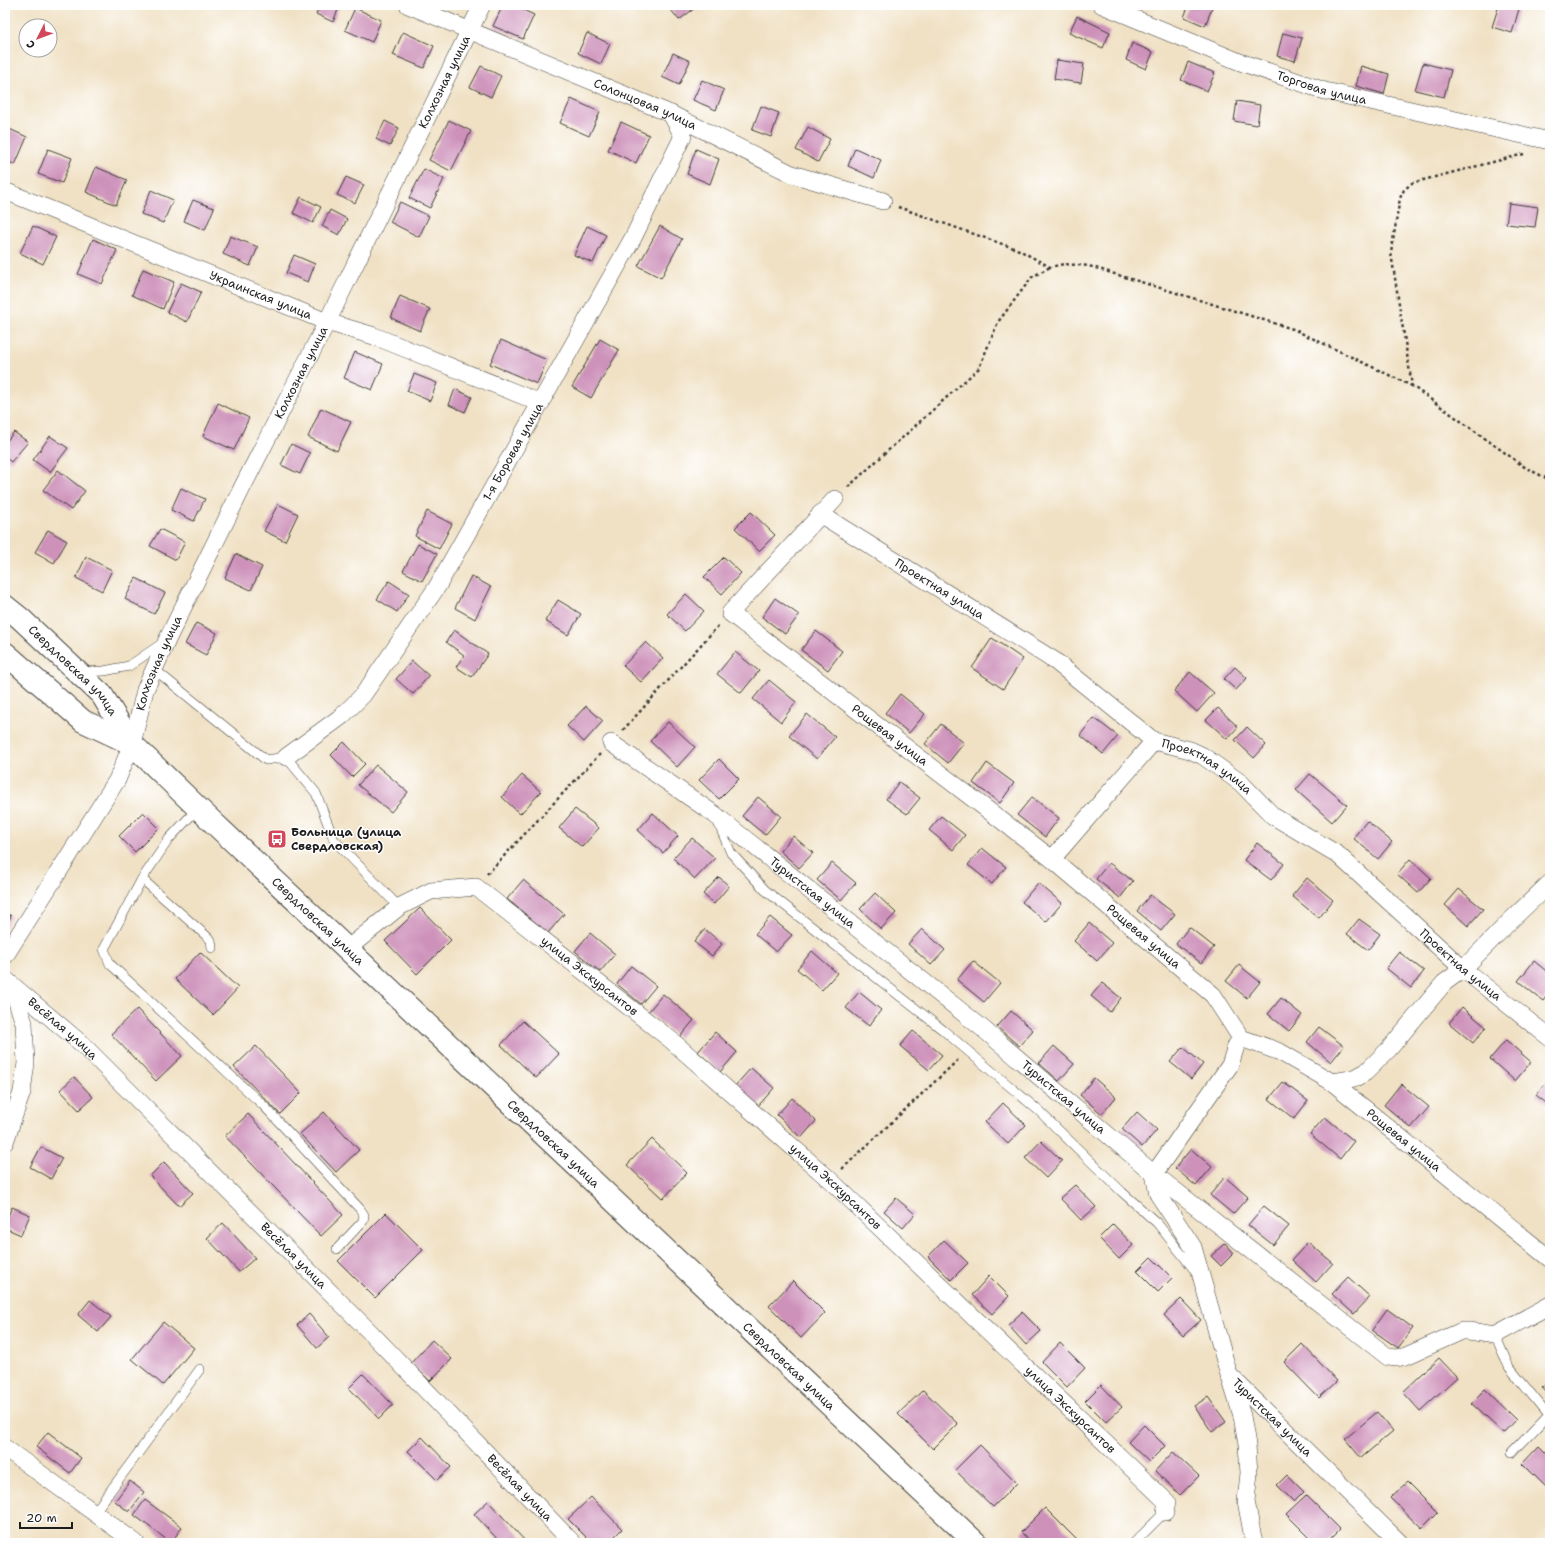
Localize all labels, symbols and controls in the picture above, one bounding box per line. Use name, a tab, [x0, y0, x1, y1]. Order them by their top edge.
north arrow	[18, 18, 58, 58]
street label: Колхозная улица	[415, 32, 474, 131]
text: С	[23, 37, 39, 52]
street label: Торговая улица	[1275, 67, 1369, 108]
street label: Солонцовая улица	[591, 75, 700, 134]
street label: Украинская улица	[207, 267, 315, 323]
street label: Колхозная улица	[271, 323, 332, 421]
street label: 1-я Боровая улица	[479, 399, 547, 504]
street label: Проектная улица	[892, 555, 988, 623]
street label: Колхозная улица	[132, 613, 186, 712]
street label: Свердловская улица	[25, 622, 121, 719]
street label: Рощевая улица	[848, 701, 932, 770]
street label: Проектная улица	[1160, 735, 1256, 798]
place label: Больница (улица Свердловская)	[291, 824, 402, 854]
bus stop icon: Больница (улица Свердловская)	[266, 828, 288, 850]
street label: Туристская улица	[766, 853, 859, 932]
street label: Свердловская улица	[268, 874, 368, 969]
street label: Рощевая улица	[1103, 900, 1184, 972]
street label: Проектная улица	[1416, 925, 1505, 1005]
street label: улица Экскурсантов	[537, 933, 641, 1019]
street label: Весёлая улица	[25, 994, 101, 1063]
street label: Туристская улица	[1018, 1057, 1109, 1138]
street label: Свердловская улица	[504, 1096, 603, 1192]
street label: Рощевая улица	[1363, 1105, 1445, 1176]
street label: улица Экскурсантов	[786, 1140, 885, 1233]
street label: Весёлая улица	[257, 1219, 330, 1292]
street label: Свердловская улица	[739, 1319, 839, 1414]
street label: улица Экскурсантов	[1022, 1363, 1119, 1457]
street label: Туристская улица	[1229, 1375, 1316, 1460]
street label: Весёлая улица	[484, 1451, 556, 1525]
scale bar	[20, 1504, 72, 1530]
text: 20 m	[26, 1510, 57, 1526]

